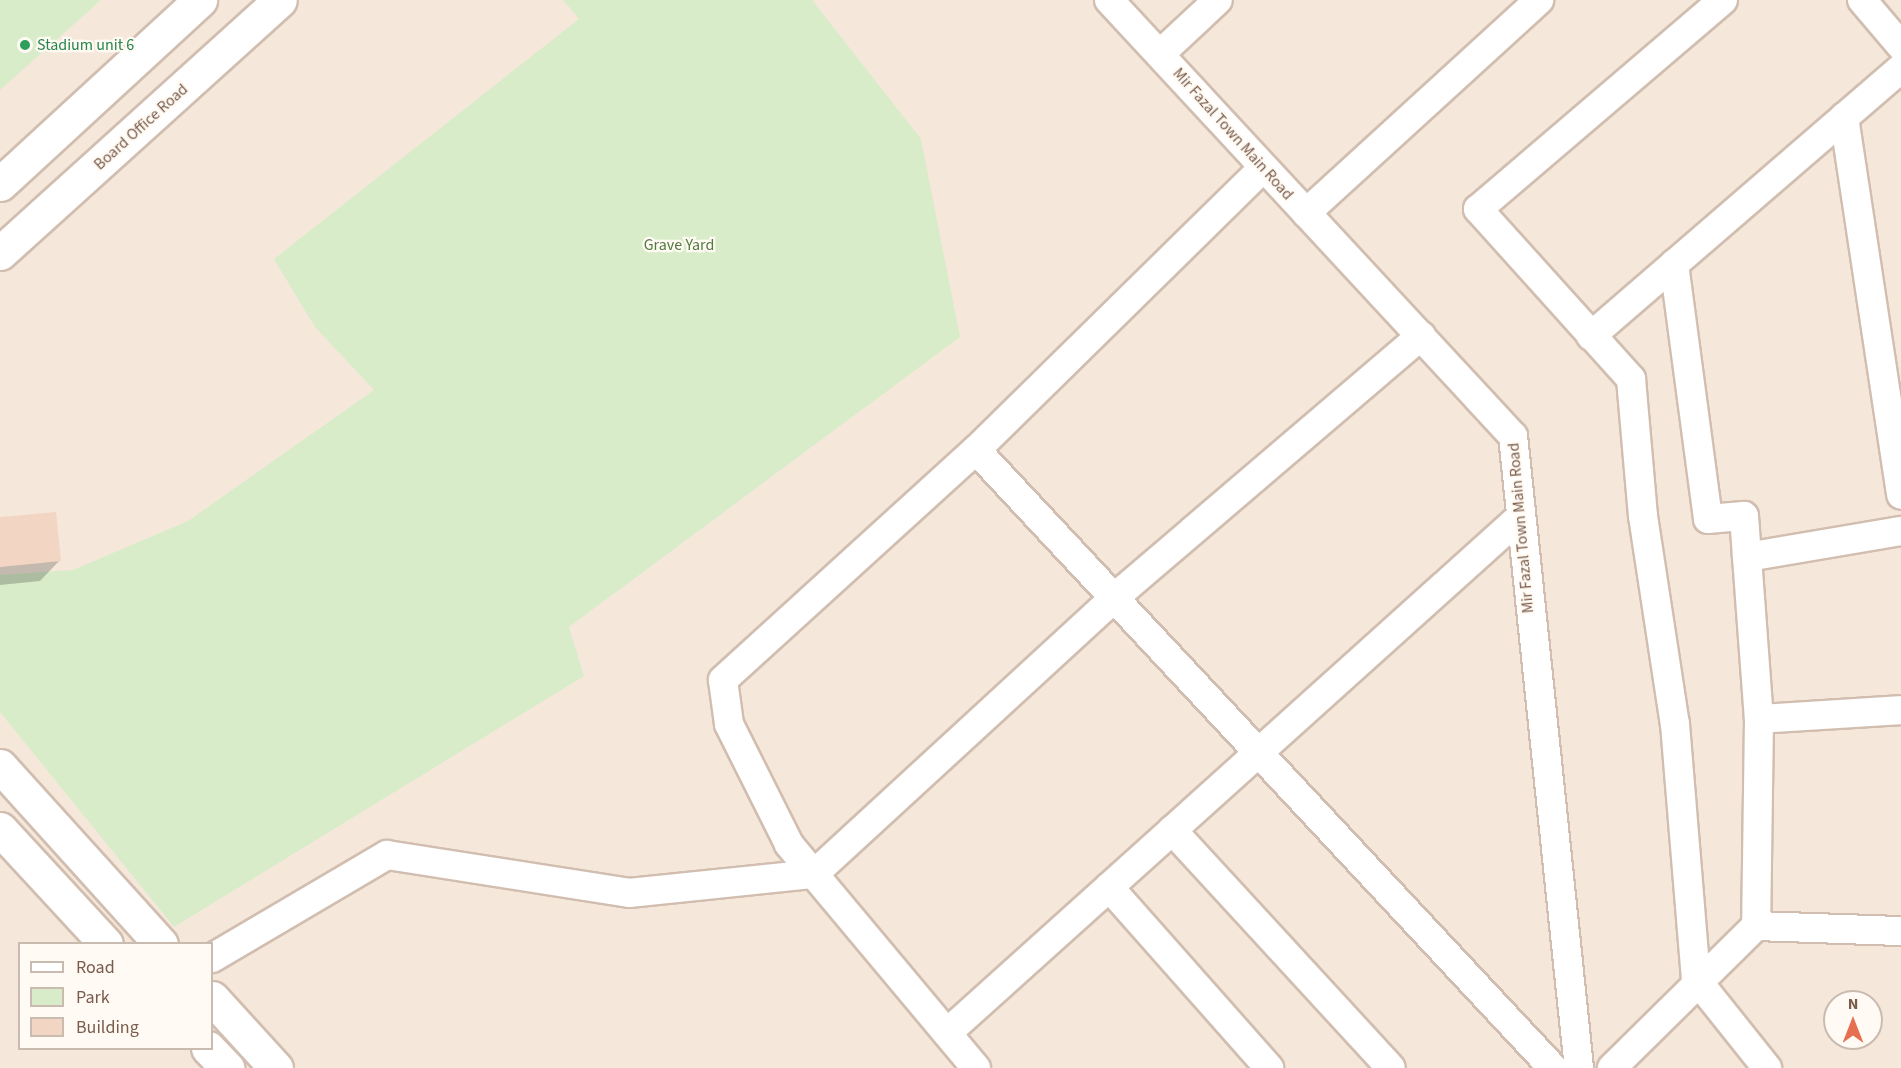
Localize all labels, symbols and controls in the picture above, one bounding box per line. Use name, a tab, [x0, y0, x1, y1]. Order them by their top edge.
place label: Stadium unit 6	[37, 35, 134, 55]
marker: Stadium unit 6	[18, 38, 32, 52]
street label: Mir Fazal Town Main Road	[1169, 64, 1297, 204]
street label: Board Office Road	[90, 80, 192, 174]
park label: Grave Yard	[644, 235, 714, 255]
street label: Mir Fazal Town Main Road	[1504, 442, 1538, 614]
legend	[18, 942, 213, 1050]
text: Road	[76, 955, 115, 980]
text: Park	[76, 985, 110, 1010]
north arrow	[1823, 990, 1883, 1050]
text: N	[1848, 993, 1858, 1015]
text: Building	[76, 1015, 139, 1040]

